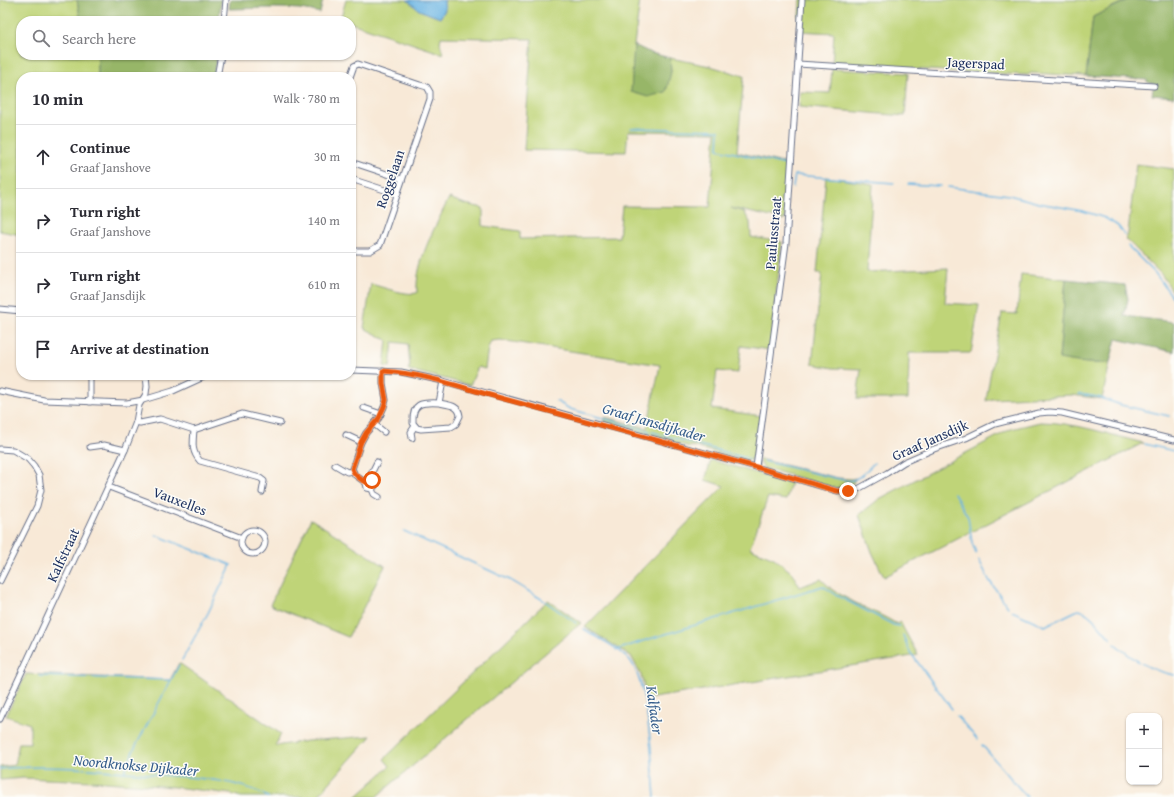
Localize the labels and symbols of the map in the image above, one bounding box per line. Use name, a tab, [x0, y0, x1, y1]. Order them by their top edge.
street label: Jagerspad	[945, 51, 1006, 75]
street label: Roggelaan	[371, 147, 409, 211]
street label: Paulusstraat	[760, 196, 786, 270]
water label: Graaf Jansdijkader	[600, 397, 708, 447]
street label: Graaf Jansdijk	[889, 414, 972, 466]
route start	[363, 471, 381, 489]
street label: Vauxelles	[150, 482, 210, 520]
route end	[839, 482, 857, 500]
street label: Kalfstraat	[42, 525, 84, 585]
water label: Kalfader	[641, 683, 669, 736]
water label: Noordknokse Dijkader	[73, 749, 200, 781]

